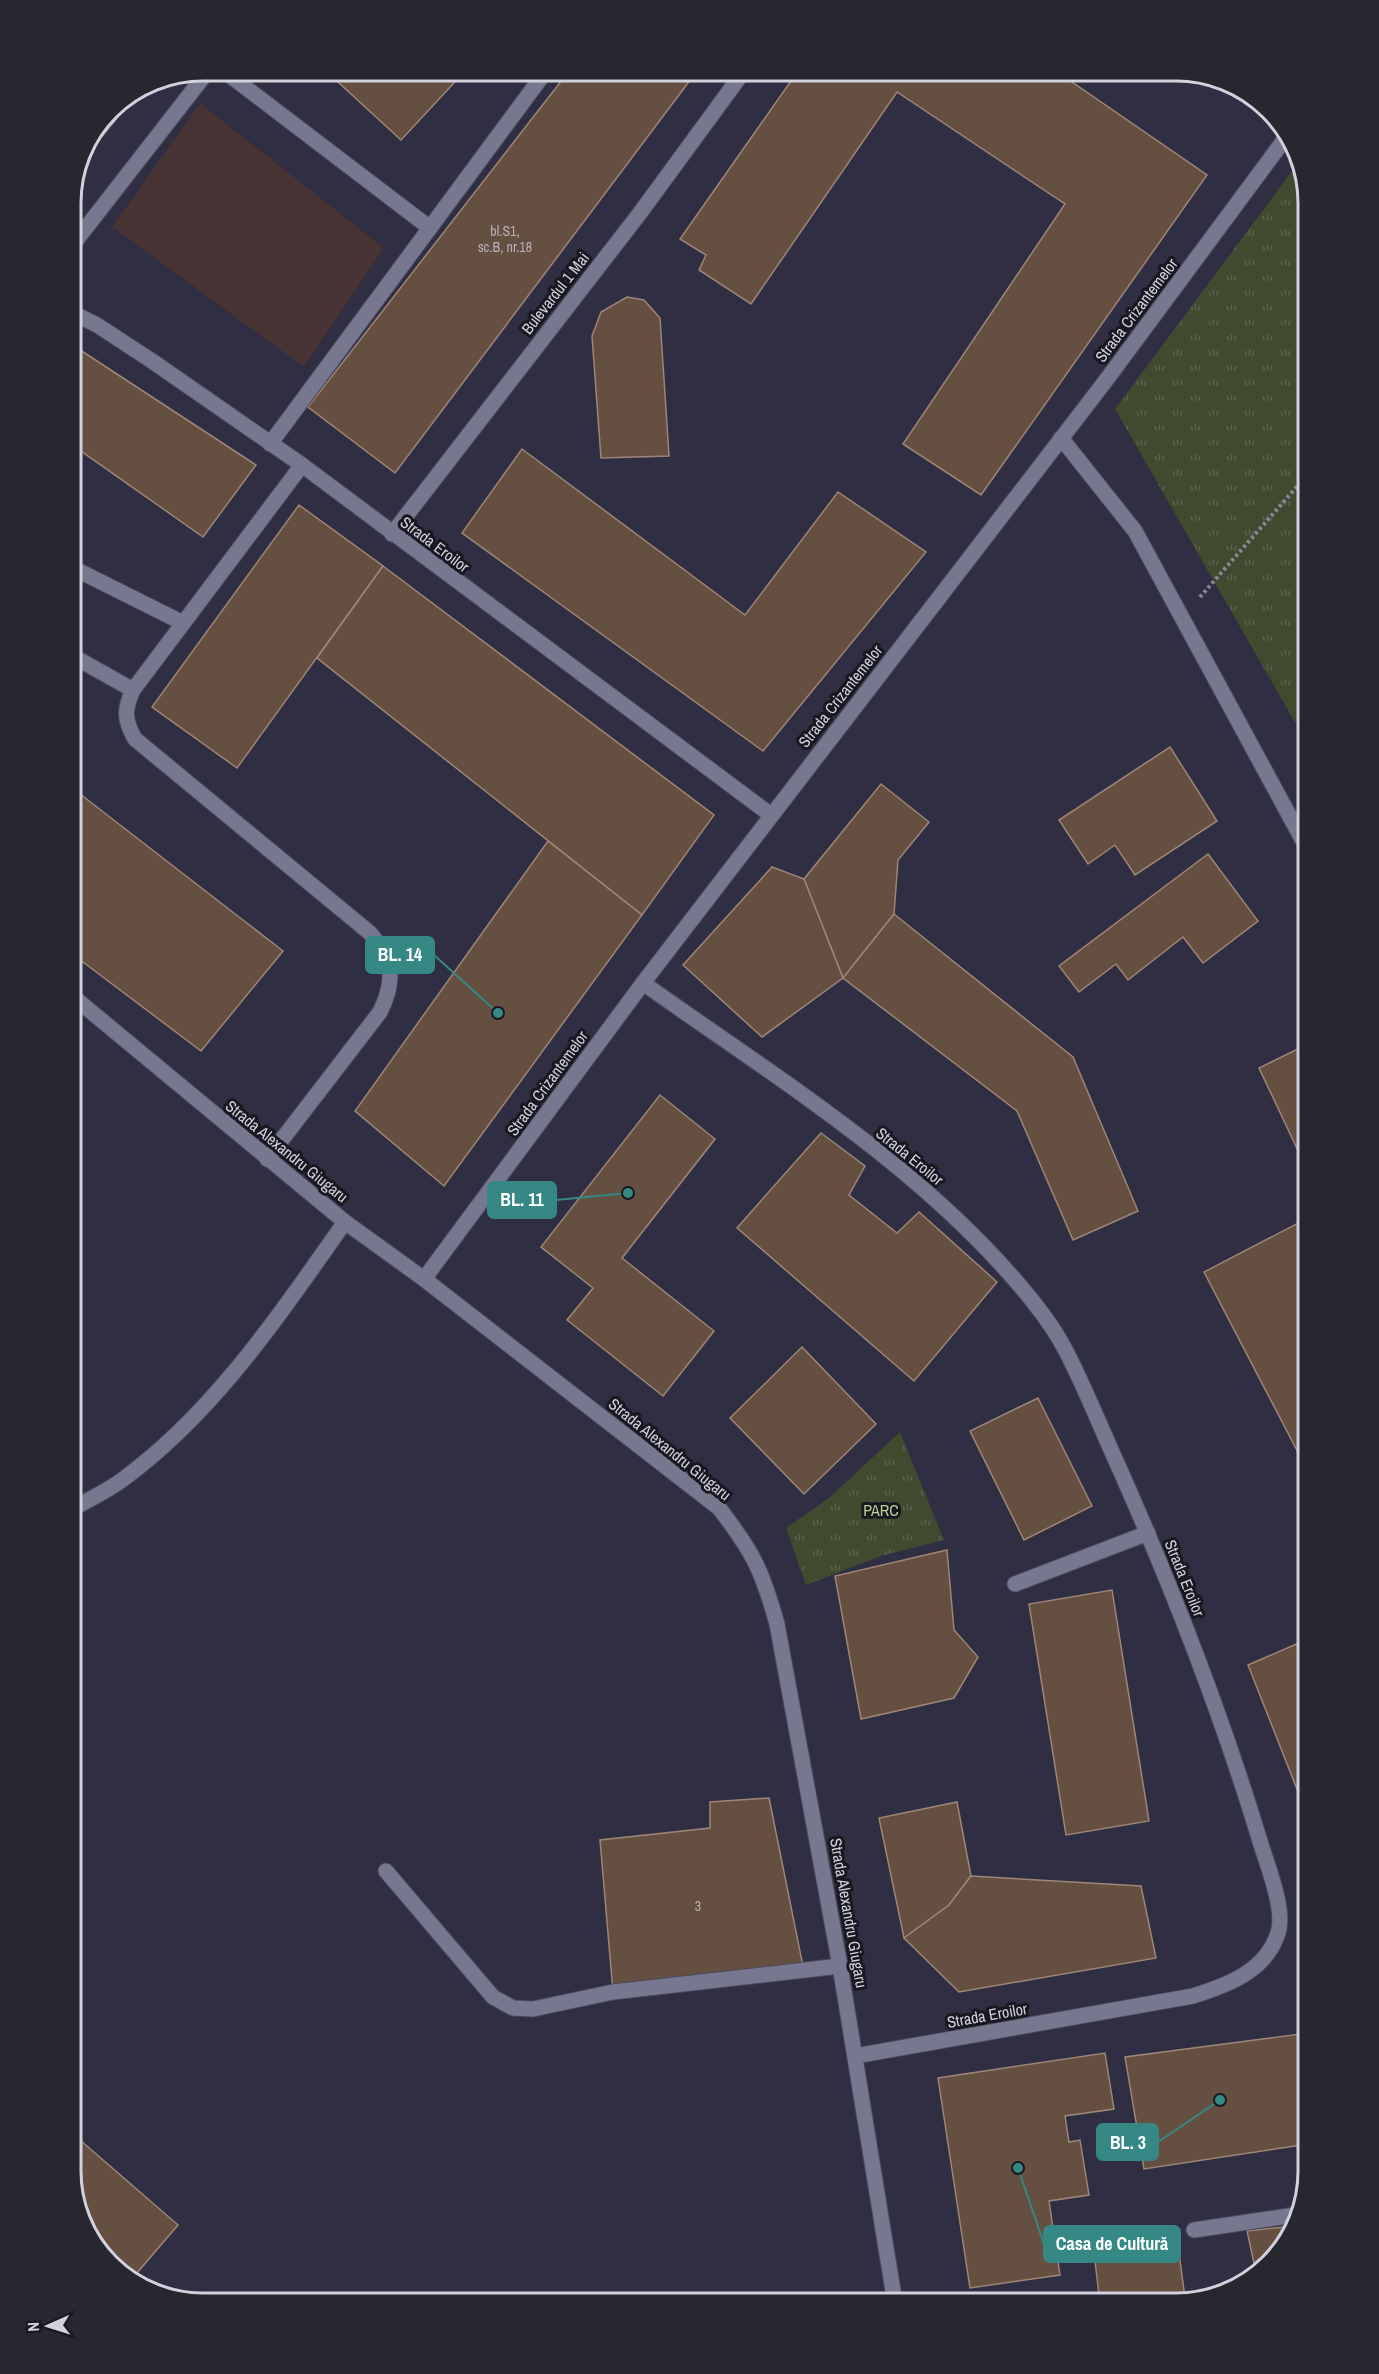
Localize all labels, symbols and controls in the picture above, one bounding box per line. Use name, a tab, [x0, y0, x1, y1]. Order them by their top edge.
house number: bl.S1, sc.B, nr.18	[478, 222, 532, 256]
street label: Bulevardul 1 Mai	[516, 247, 594, 339]
street label: Strada Crizantemelor	[1090, 253, 1183, 366]
street label: Strada Eroilor	[396, 511, 474, 578]
street label: Strada Crizantemelor	[793, 640, 887, 752]
callout: BL. 14	[366, 937, 434, 973]
text: BL. 14	[378, 942, 423, 967]
street label: Strada Crizantemelor	[501, 1026, 593, 1140]
street label: Strada Alexandru Giugaru	[221, 1095, 353, 1207]
street label: Strada Eroilor	[872, 1122, 949, 1190]
callout: BL. 11	[488, 1182, 556, 1218]
text: BL. 11	[500, 1187, 545, 1212]
street label: Strada Alexandru Giugaru	[604, 1393, 736, 1505]
park label: PARC	[863, 1499, 899, 1521]
street label: Strada Eroilor	[1160, 1536, 1211, 1620]
street label: Strada Alexandru Giugaru	[825, 1836, 873, 1990]
house number: 3	[695, 1897, 701, 1915]
street label: Strada Eroilor	[945, 1997, 1029, 2033]
callout: BL. 3	[1097, 2124, 1158, 2160]
text: BL. 3	[1110, 2130, 1146, 2155]
callout: Casa de Cultură	[1044, 2226, 1180, 2262]
text: Casa de Cultură	[1056, 2231, 1169, 2256]
north arrow	[18, 2296, 78, 2356]
text: N	[22, 2321, 44, 2332]

